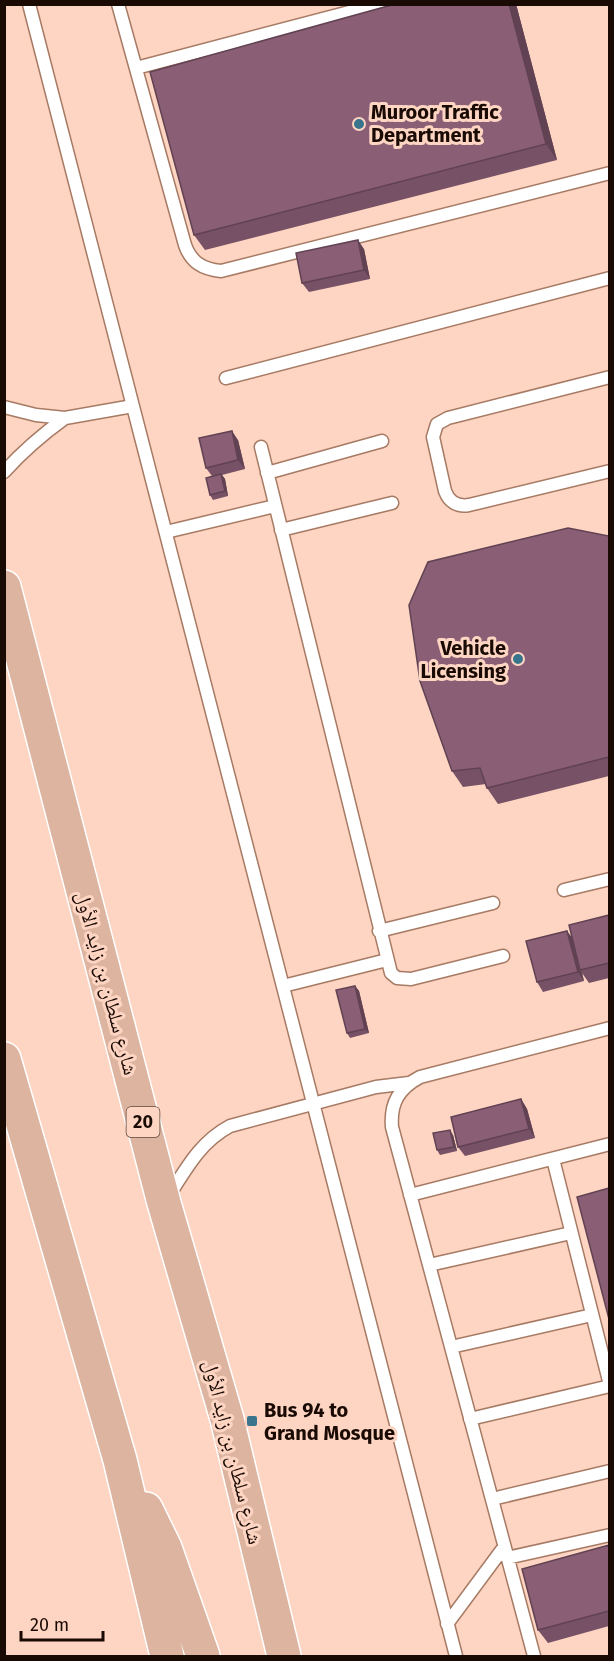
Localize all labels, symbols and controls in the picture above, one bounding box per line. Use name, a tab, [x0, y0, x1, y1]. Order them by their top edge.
place label: Muroor Traffic Department	[371, 100, 499, 147]
marker: Muroor Traffic Department	[352, 117, 366, 131]
place label: Vehicle Licensing	[420, 636, 507, 683]
marker: Vehicle Licensing	[511, 652, 525, 666]
street label: شارع سلطان بن زايد الأول	[70, 889, 143, 1078]
road number: 20	[126, 1107, 160, 1137]
street label: شارع سلطان بن زايد الأول	[198, 1357, 268, 1547]
place label: Bus 94 to Grand Mosque	[264, 1398, 395, 1445]
marker: Bus 94 to Grand Mosque	[245, 1414, 259, 1428]
scale bar	[21, 1604, 104, 1642]
text: 20 m	[30, 1614, 69, 1636]

